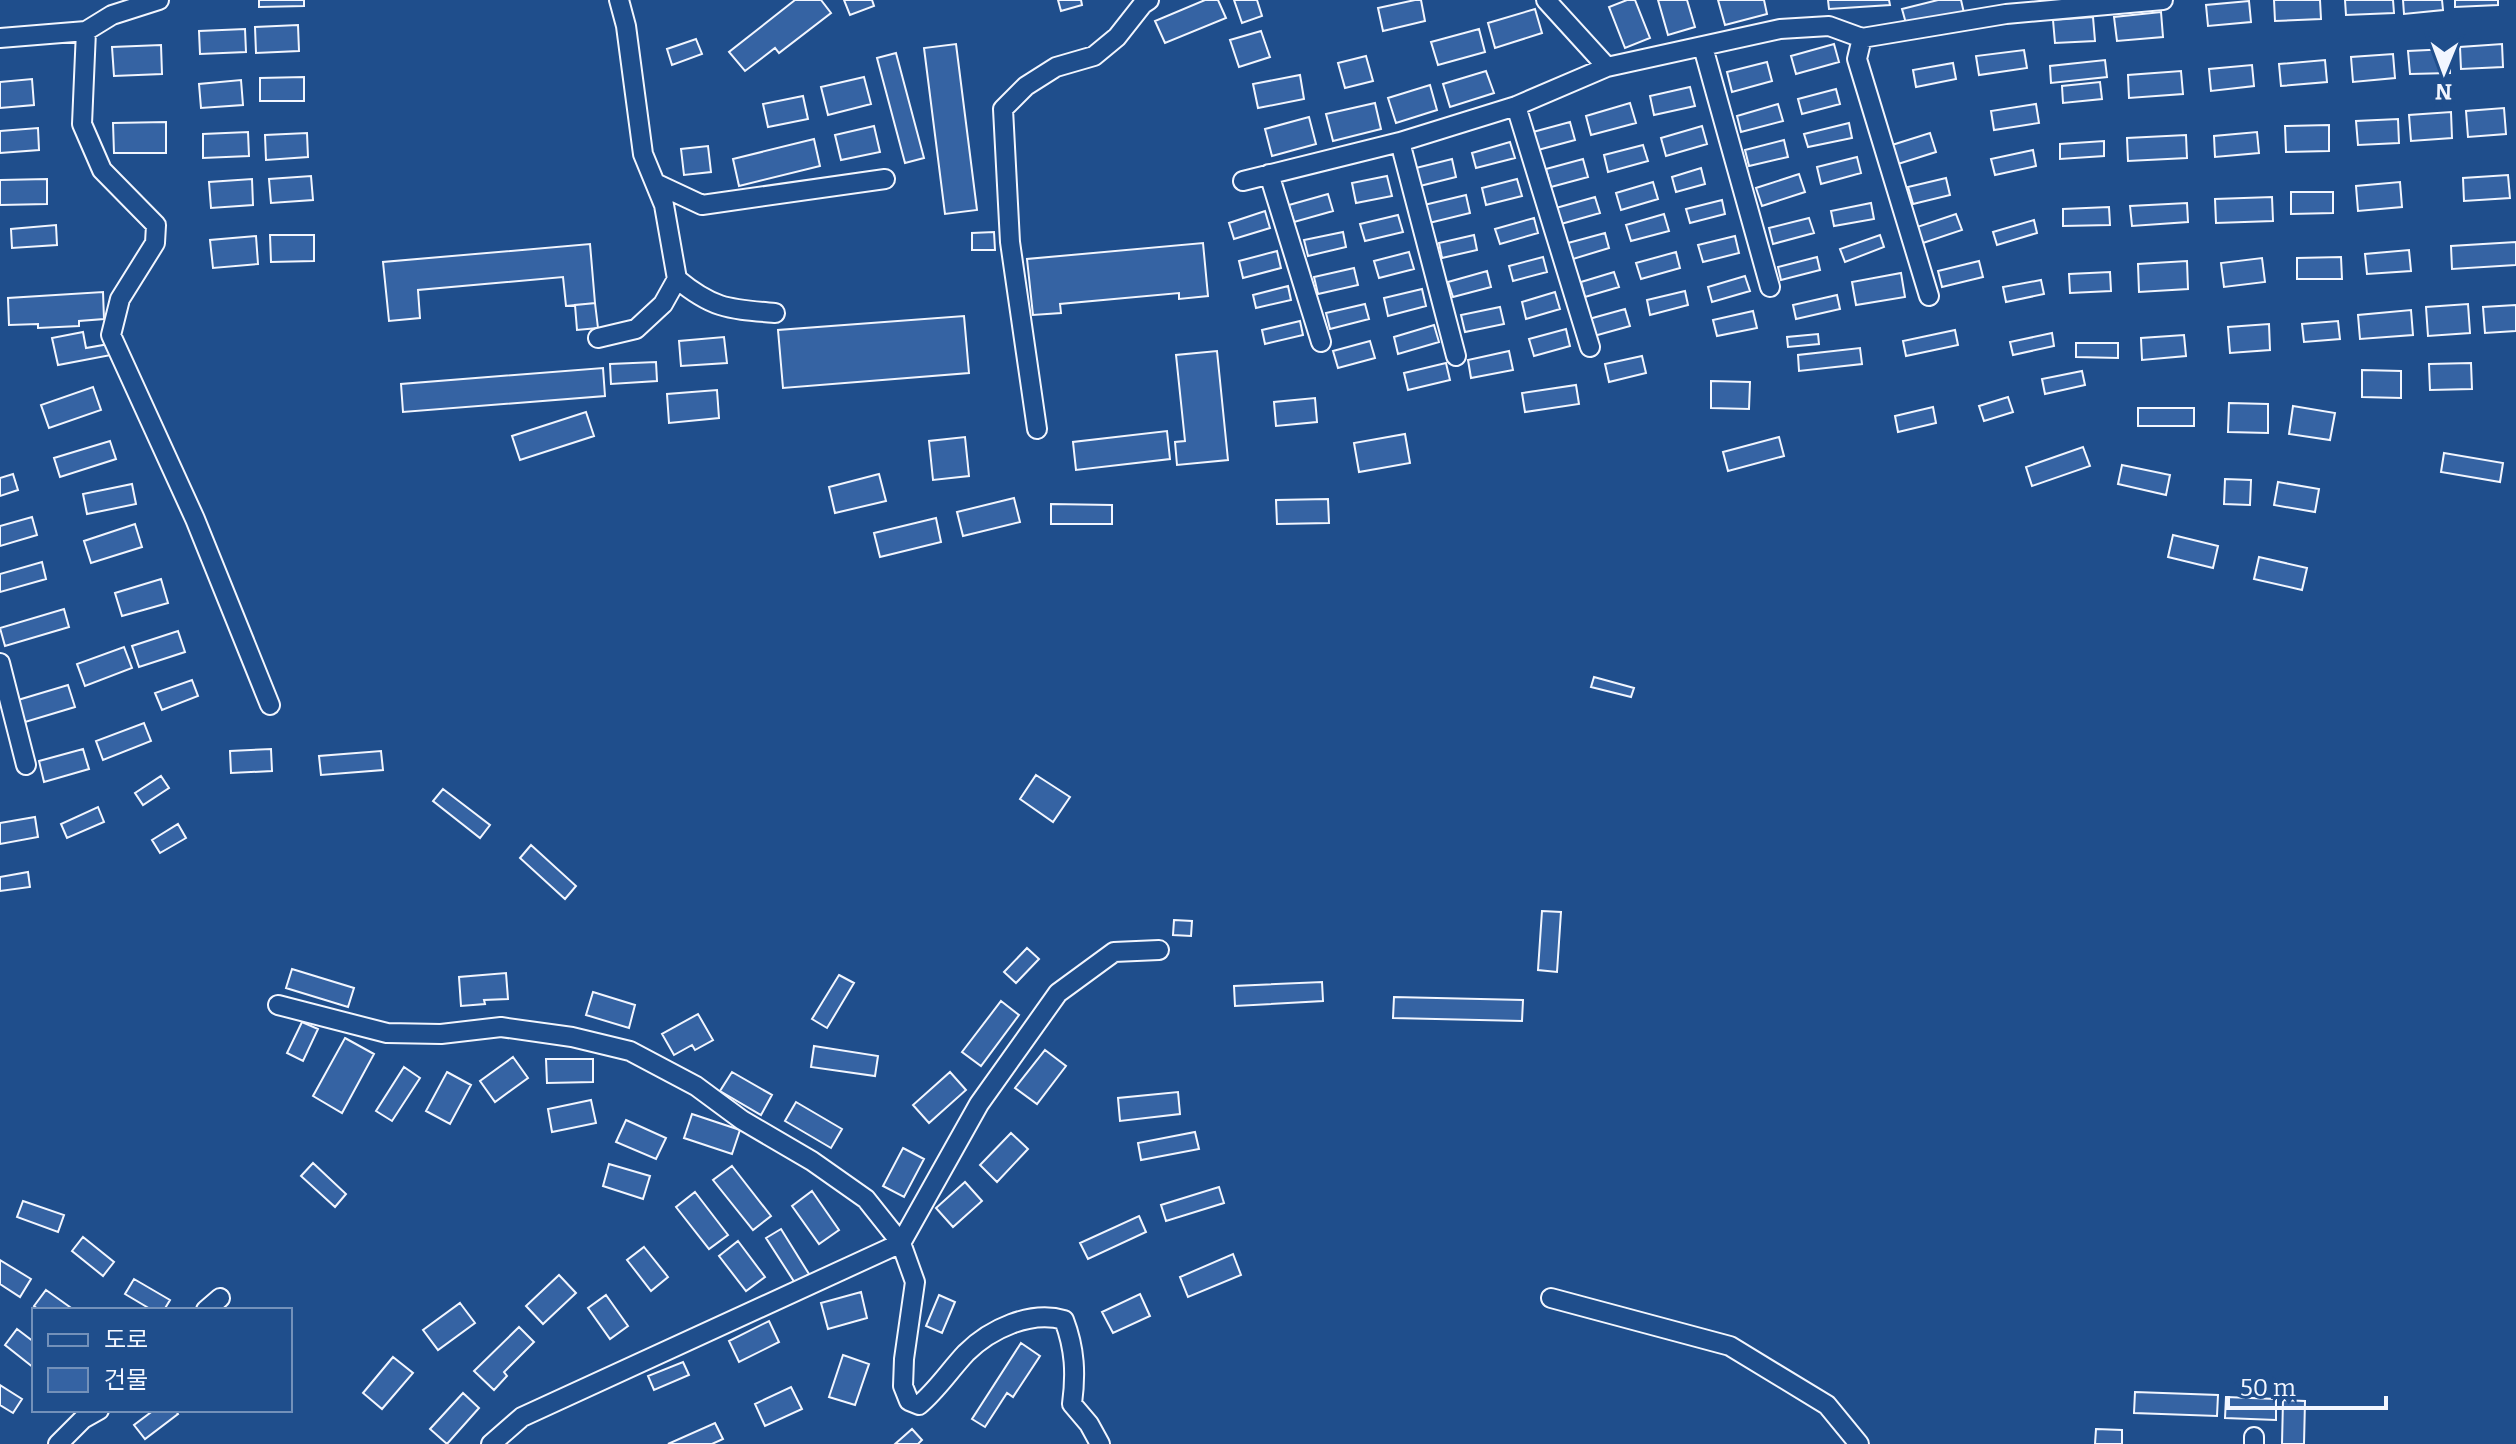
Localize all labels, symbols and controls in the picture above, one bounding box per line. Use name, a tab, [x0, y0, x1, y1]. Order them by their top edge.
north arrow	[2404, 32, 2484, 112]
text: N	[2435, 78, 2452, 105]
legend	[32, 1308, 292, 1412]
text: 도로	[104, 1326, 148, 1354]
scale bar	[2228, 1360, 2386, 1410]
text: 건물	[104, 1366, 148, 1394]
text: 50 m	[2240, 1374, 2296, 1402]

